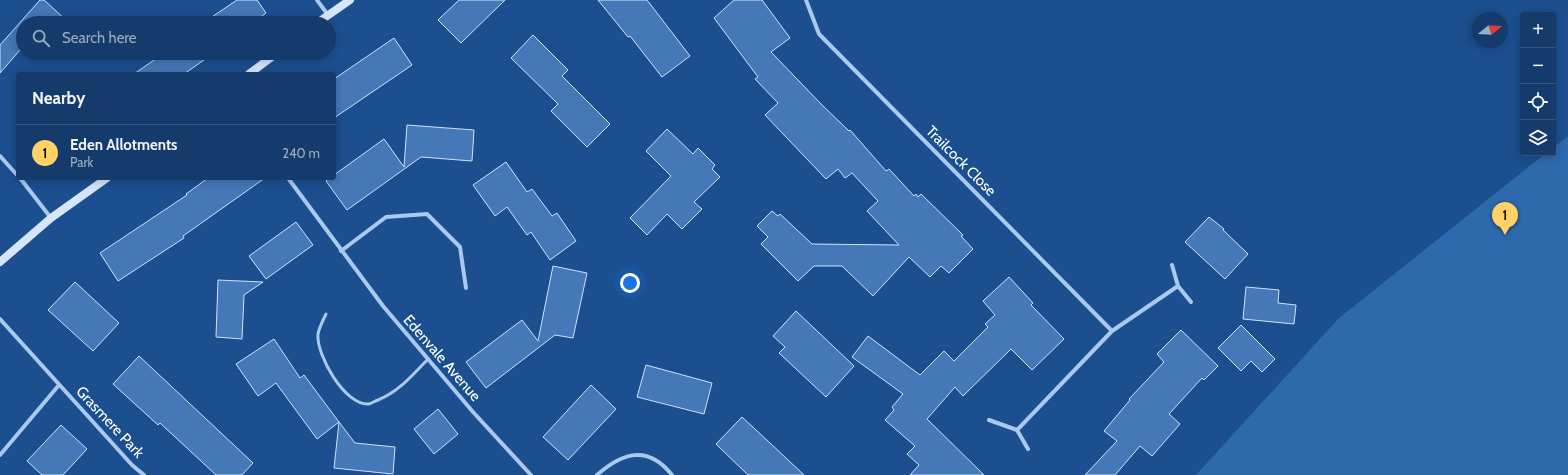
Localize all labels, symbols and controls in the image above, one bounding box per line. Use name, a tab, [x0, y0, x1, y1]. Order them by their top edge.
north arrow	[1472, 12, 1508, 48]
map controls	[1520, 12, 1556, 156]
button: +	[1520, 12, 1556, 48]
search box	[16, 16, 336, 60]
icon: search	[30, 27, 52, 49]
text: Search here	[62, 29, 137, 47]
button: −	[1520, 48, 1556, 84]
button: locate	[1520, 84, 1556, 120]
text: Nearby	[32, 88, 85, 108]
button: layers	[1520, 120, 1556, 156]
street label: Trailcock Close	[922, 122, 1000, 200]
text: Eden Allotments	[70, 136, 177, 154]
text: 1	[43, 145, 47, 161]
text: 240 m	[282, 145, 320, 161]
text: Park	[70, 154, 93, 170]
pin: 1	[1492, 202, 1518, 235]
your location	[620, 273, 640, 293]
street label: Edenvale Avenue	[400, 311, 485, 405]
street label: Grasmere Park	[72, 382, 148, 462]

